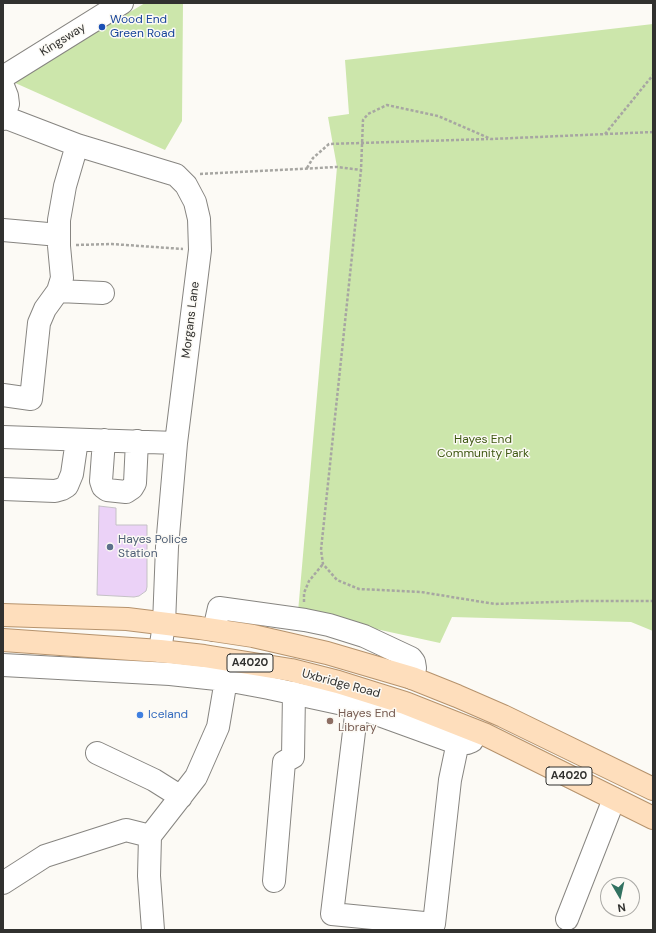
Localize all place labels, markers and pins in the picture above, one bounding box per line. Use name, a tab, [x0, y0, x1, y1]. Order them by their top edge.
place label: Wood End Green Road	[110, 13, 175, 41]
marker: Wood End Green Road	[97, 22, 107, 32]
place label: Hayes Police Station	[118, 533, 188, 561]
marker: Hayes Police Station	[105, 542, 115, 552]
place label: Hayes End Library	[338, 707, 396, 735]
place label: Iceland	[148, 708, 188, 722]
marker: Iceland	[135, 710, 145, 720]
marker: Hayes End Library	[325, 716, 335, 726]

